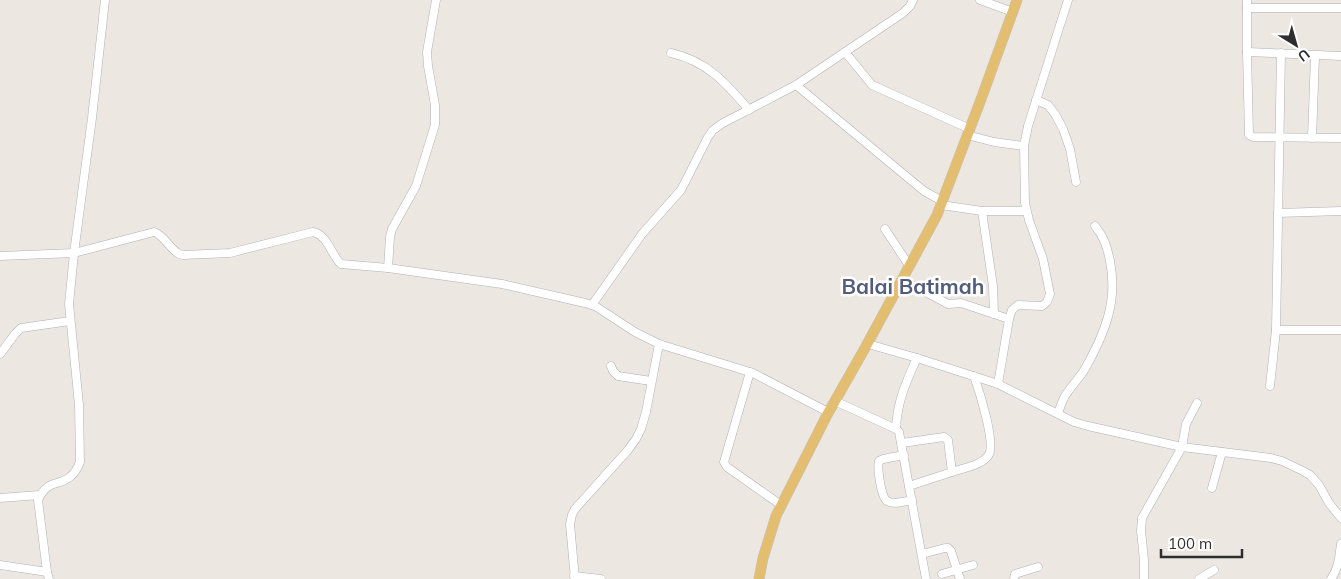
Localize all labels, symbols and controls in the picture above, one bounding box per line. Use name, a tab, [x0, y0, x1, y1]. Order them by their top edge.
north arrow	[1271, 20, 1321, 70]
text: U	[1294, 45, 1313, 66]
district label: Balai Batimah	[842, 273, 984, 299]
scale bar	[1161, 526, 1242, 558]
text: 100 m	[1168, 534, 1212, 553]

